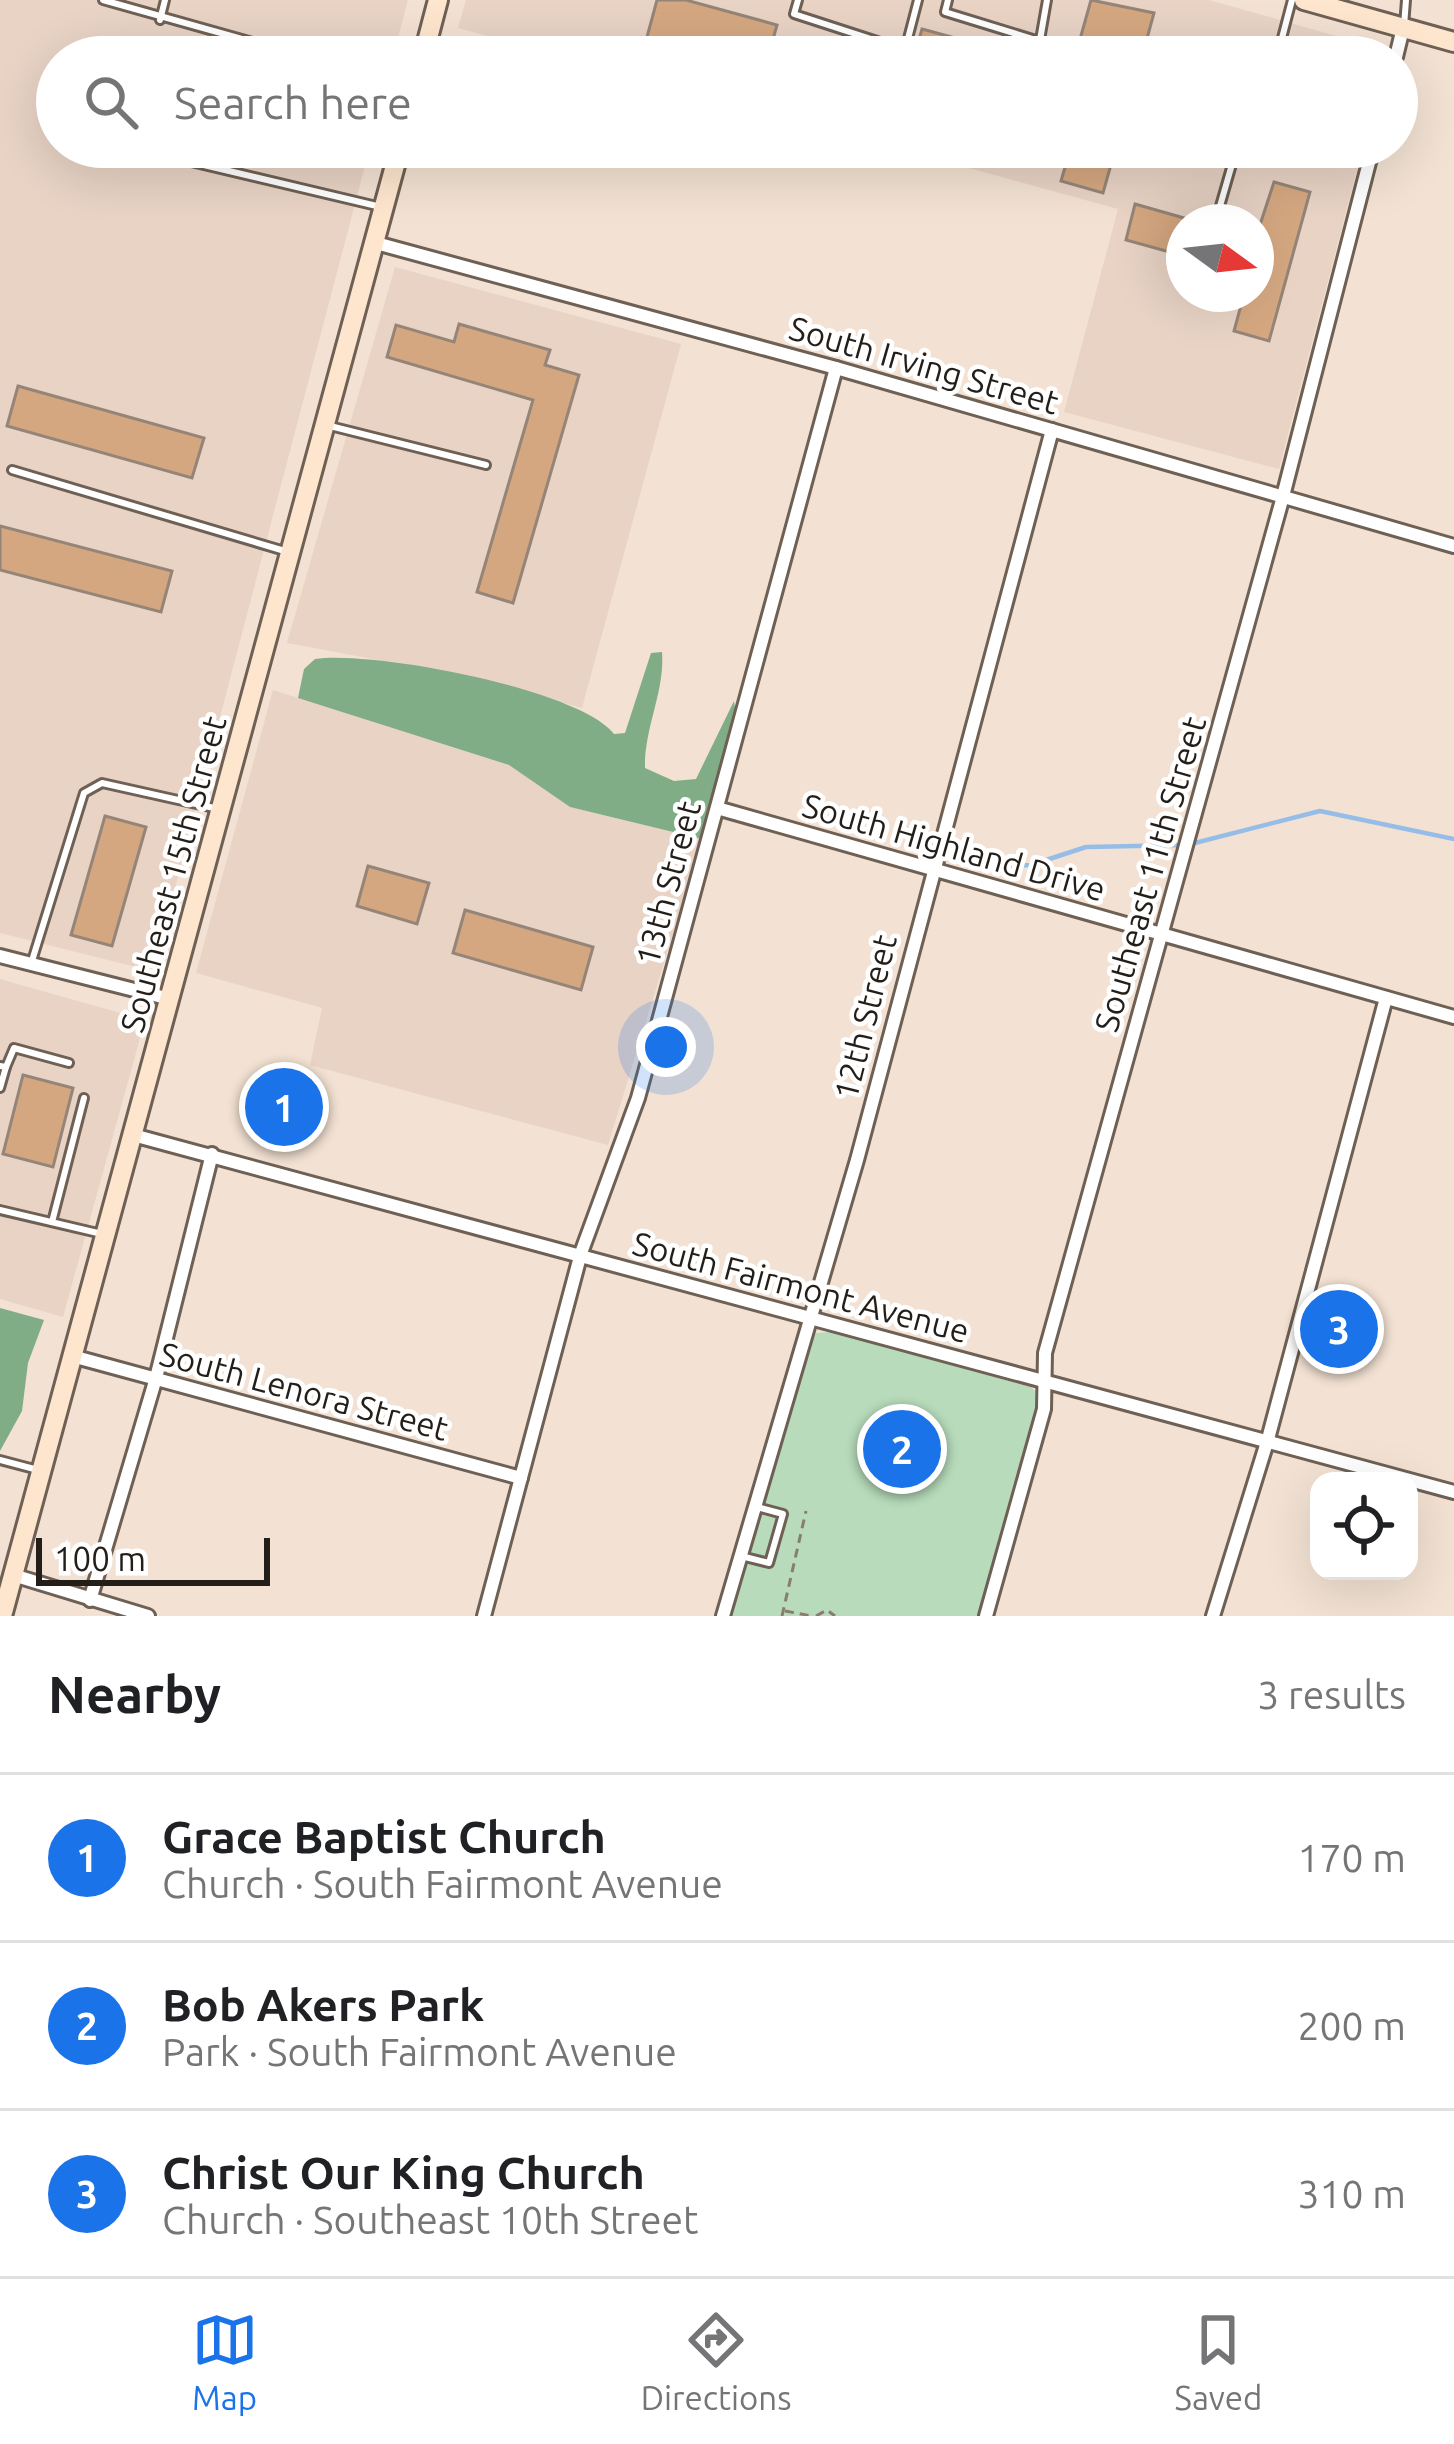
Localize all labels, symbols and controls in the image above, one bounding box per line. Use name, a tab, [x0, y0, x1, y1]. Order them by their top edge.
search box	[36, 36, 1418, 168]
icon: search	[78, 69, 144, 135]
text: Search here	[174, 77, 412, 128]
north arrow	[1166, 204, 1274, 312]
street label: South Irving Street	[785, 308, 1063, 421]
street label: Southeast 15th Street	[112, 712, 233, 1036]
street label: Southeast 11th Street	[1087, 712, 1212, 1036]
street label: South Highland Drive	[799, 786, 1110, 907]
street label: 13th Street	[628, 797, 707, 969]
street label: 12th Street	[826, 931, 903, 1103]
your location	[636, 1017, 696, 1077]
pin: 1	[245, 1062, 323, 1152]
street label: South Fairmont Avenue	[629, 1224, 973, 1349]
pin: 3	[1300, 1284, 1378, 1374]
street label: South Lenora Street	[156, 1334, 452, 1447]
pin: 2	[863, 1404, 941, 1494]
map controls	[1310, 1472, 1418, 1580]
button: locate	[1310, 1472, 1418, 1580]
scale bar	[36, 1532, 270, 1585]
text: 100 m	[54, 1540, 146, 1577]
text: Nearby	[48, 1665, 221, 1723]
text: 3 results	[1257, 1673, 1406, 1716]
text: Grace Baptist Church	[162, 1811, 606, 1862]
text: 1	[76, 1836, 98, 1879]
text: 170 m	[1297, 1836, 1406, 1879]
text: Church · South Fairmont Avenue	[162, 1862, 723, 1905]
text: Bob Akers Park	[162, 1979, 484, 2030]
text: 2	[76, 2004, 98, 2047]
text: 200 m	[1297, 2004, 1406, 2047]
text: Park · South Fairmont Avenue	[162, 2030, 677, 2073]
text: Christ Our King Church	[162, 2147, 645, 2198]
text: 3	[76, 2172, 98, 2215]
text: 310 m	[1297, 2172, 1406, 2215]
text: Church · Southeast 10th Street	[162, 2198, 698, 2241]
tab: Map	[192, 2307, 258, 2416]
tab: Directions	[641, 2307, 791, 2416]
tab: Saved	[1175, 2307, 1262, 2416]

